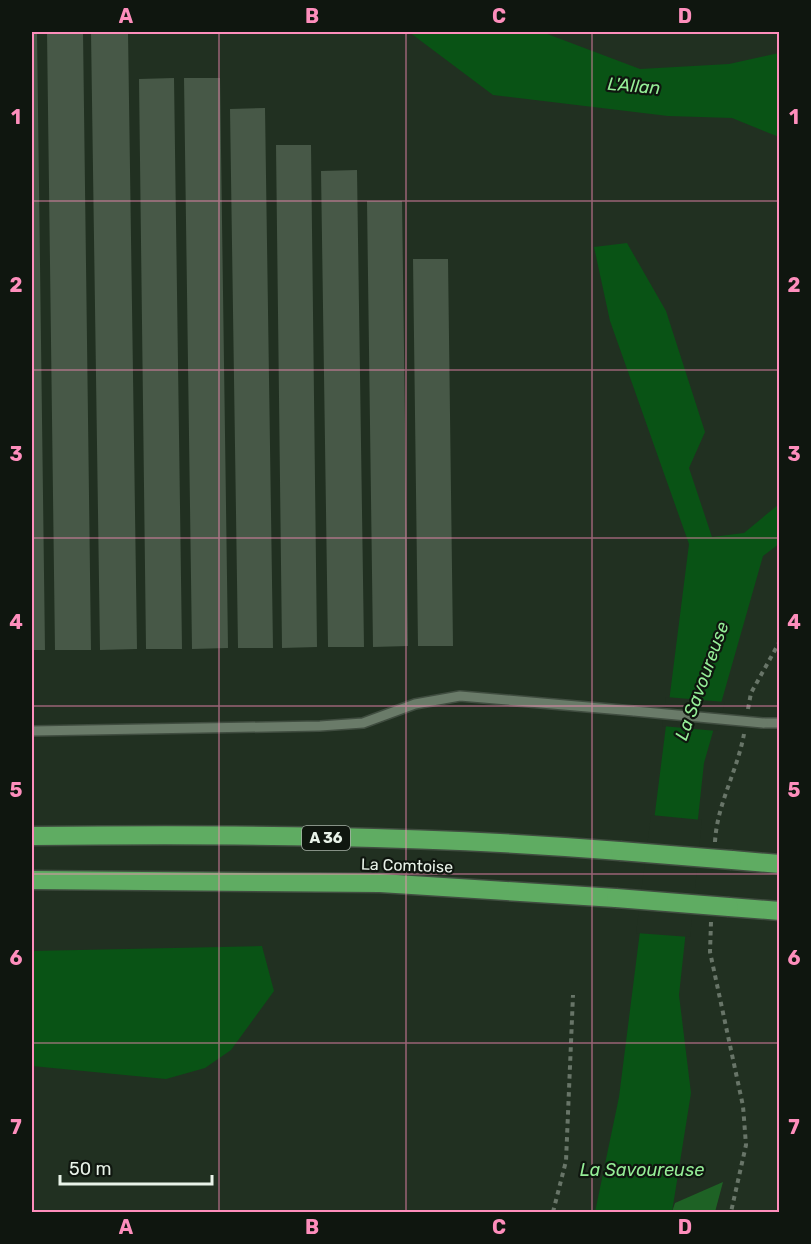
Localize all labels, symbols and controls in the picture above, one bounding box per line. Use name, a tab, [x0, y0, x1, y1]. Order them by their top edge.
text: A	[119, 4, 134, 28]
text: B	[305, 4, 319, 28]
text: C	[492, 4, 506, 28]
text: D	[678, 4, 692, 28]
water label: L'Allan	[607, 73, 661, 99]
text: 1	[11, 105, 21, 129]
text: 1	[789, 105, 799, 129]
text: 2	[10, 273, 23, 297]
text: 2	[788, 273, 801, 297]
text: 3	[9, 442, 23, 466]
text: 3	[787, 442, 801, 466]
text: 4	[9, 610, 23, 634]
text: 4	[787, 610, 801, 634]
water label: La Savoureuse	[670, 619, 734, 743]
text: 5	[10, 778, 23, 802]
text: 5	[788, 778, 801, 802]
road number: A 36	[302, 826, 350, 850]
street label: La Comtoise	[361, 854, 453, 877]
text: 6	[9, 946, 23, 970]
text: 6	[787, 946, 801, 970]
text: 7	[10, 1115, 22, 1139]
text: 7	[788, 1115, 800, 1139]
scale bar	[60, 1148, 212, 1186]
text: 50 m	[69, 1158, 112, 1180]
water label: La Savoureuse	[580, 1159, 704, 1181]
text: A	[119, 1215, 134, 1239]
text: B	[305, 1215, 319, 1239]
text: C	[492, 1215, 506, 1239]
text: D	[678, 1215, 692, 1239]

